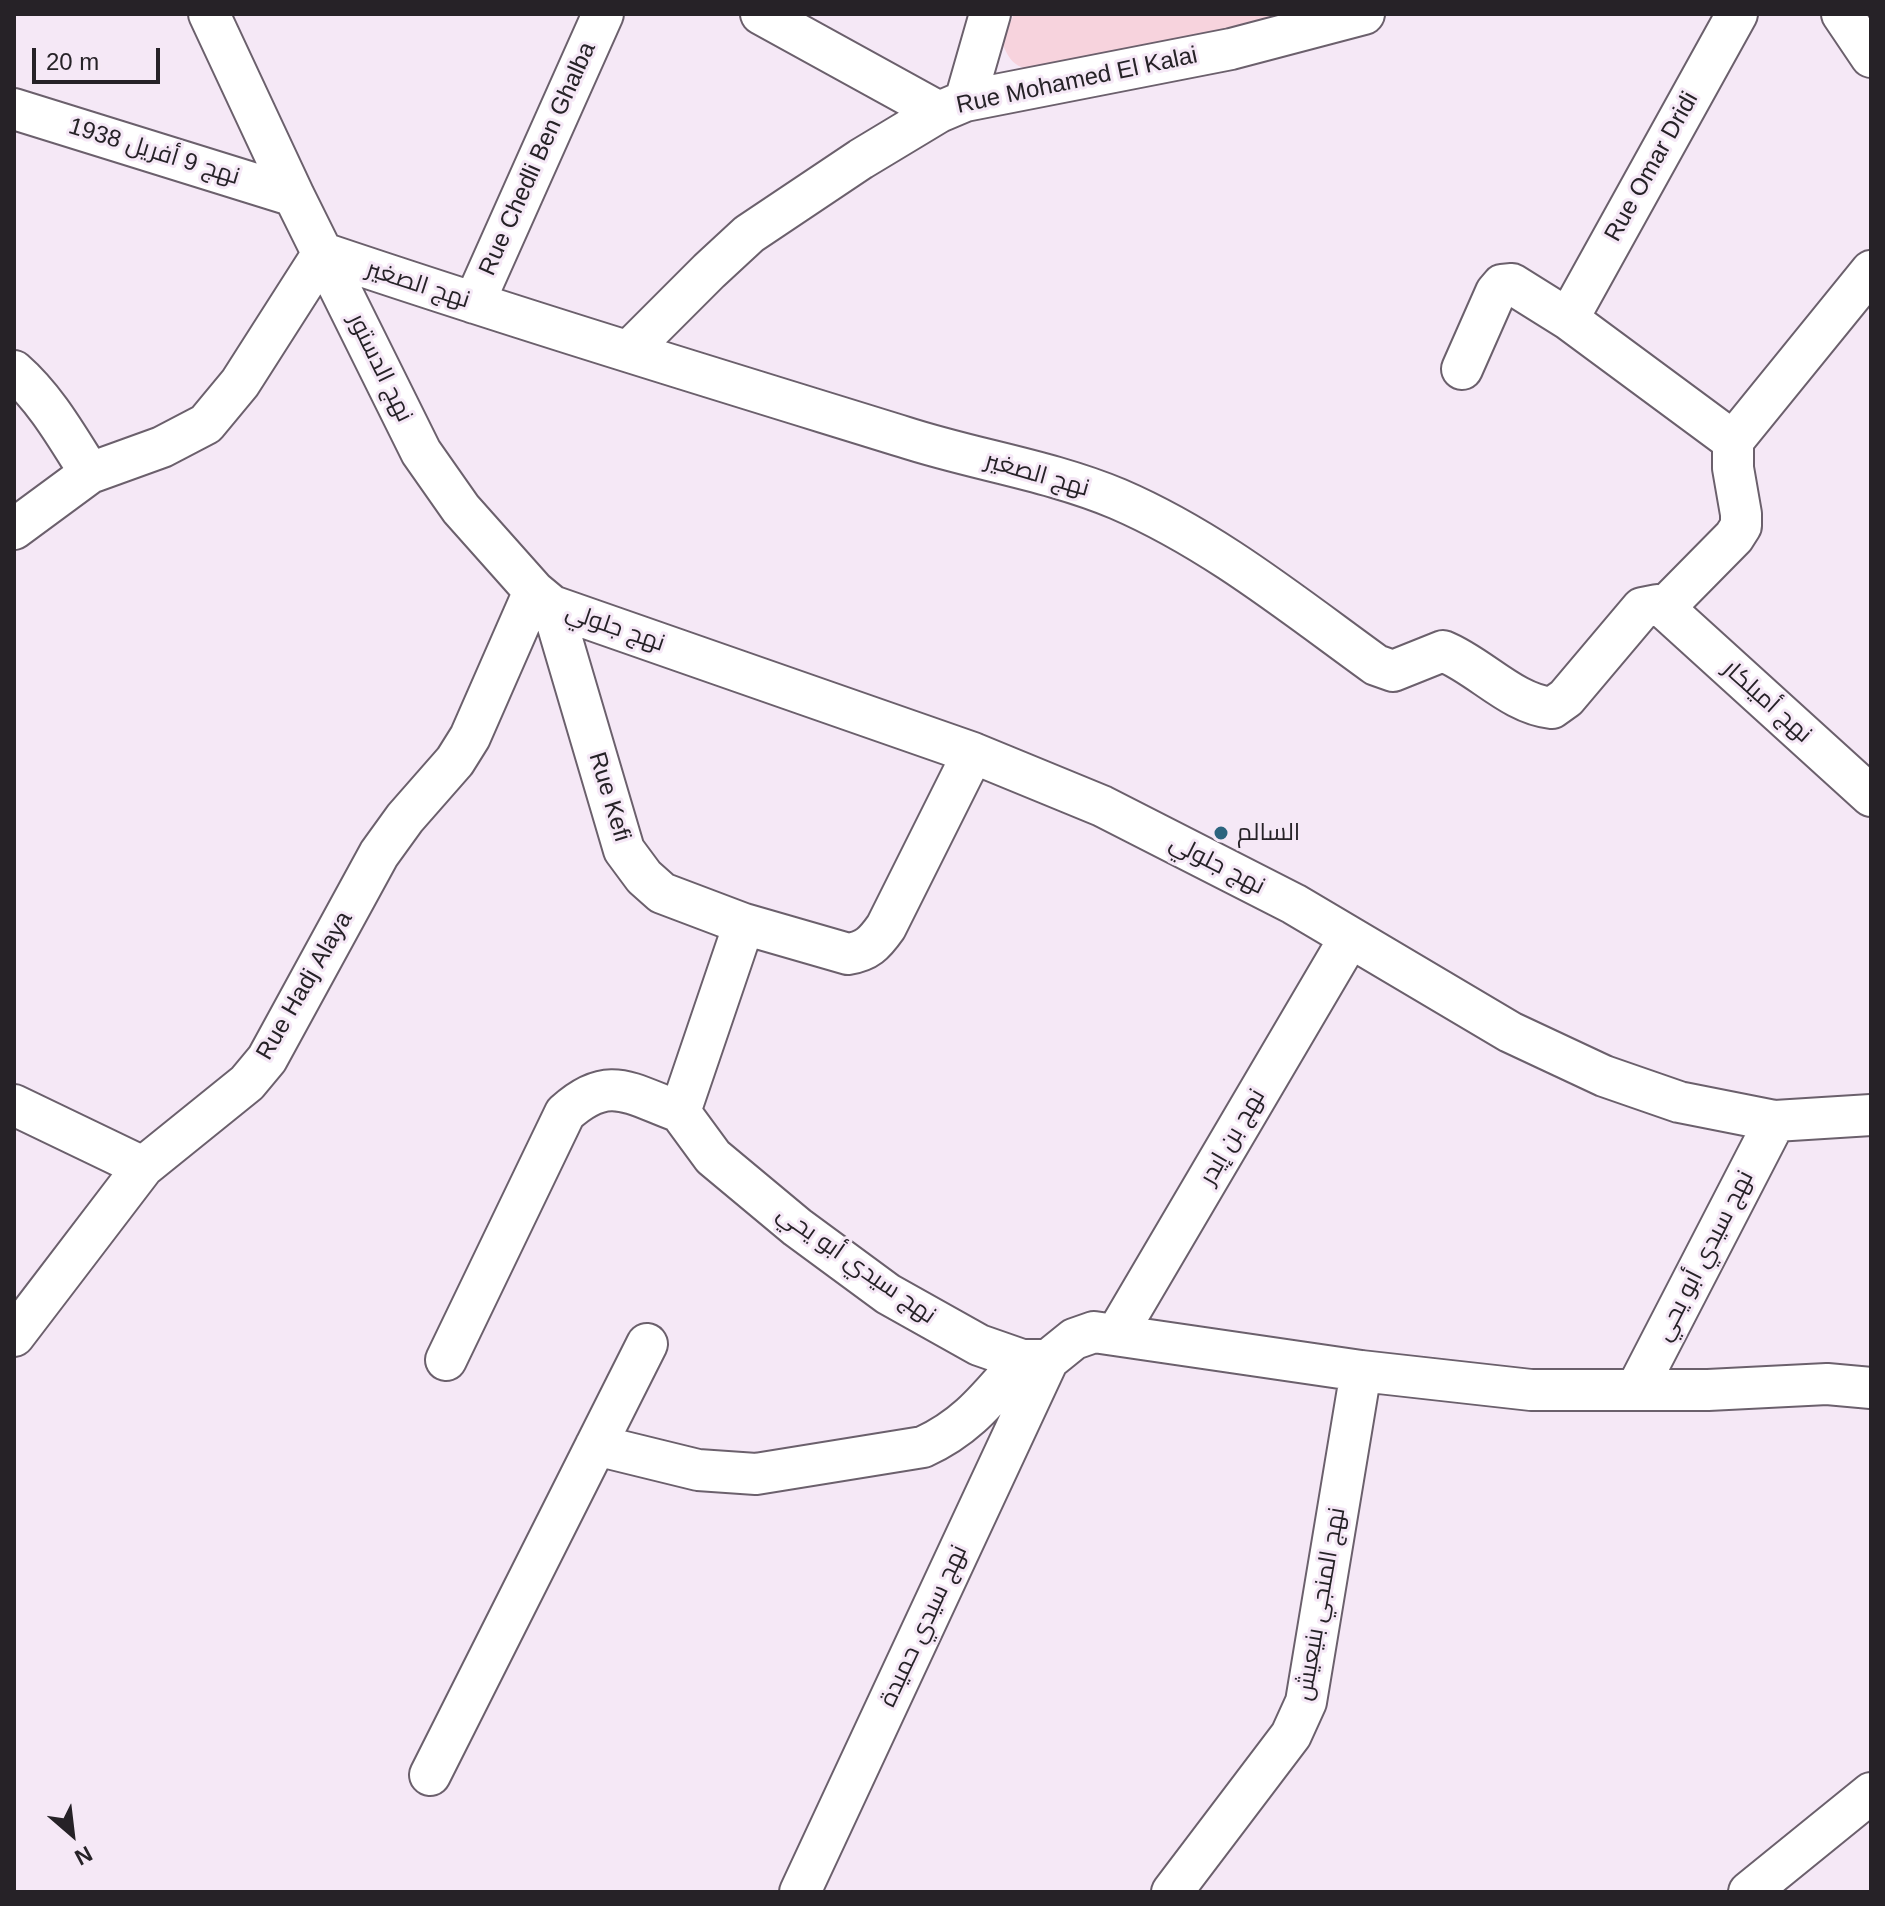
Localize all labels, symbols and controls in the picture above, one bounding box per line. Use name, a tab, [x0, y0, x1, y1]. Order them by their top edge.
scale bar	[36, 32, 164, 82]
street label: Rue Chedli Ben Ghalba	[474, 38, 602, 280]
street label: Rue Mohamed El Kalai	[954, 41, 1200, 121]
text: 20 m	[46, 48, 99, 75]
street label: Rue Omar Dridi	[1599, 87, 1705, 247]
street label: نهج 9 أفريل 1938	[65, 112, 243, 192]
street label: نهج الصغير	[363, 255, 473, 315]
street label: نهج الدستور	[341, 309, 419, 427]
street label: نهج الصغير	[982, 446, 1092, 504]
street label: نهج جلولي	[562, 598, 668, 658]
street label: نهج أميلكار	[1717, 655, 1817, 749]
street label: Rue Kefi	[582, 749, 636, 845]
place label: السالم	[1237, 819, 1300, 847]
marker: السالم	[1212, 824, 1230, 842]
street label: نهج جلولي	[1165, 829, 1269, 901]
street label: Rue Hadj Alaya	[251, 907, 359, 1065]
street label: نهج بن إيدر	[1194, 1084, 1272, 1190]
street label: نهج سيدي أبو يحي	[1650, 1166, 1760, 1346]
street label: نهج سيدي أبو يحي	[771, 1199, 941, 1331]
street label: نهج المنجي بنيعيش	[1290, 1505, 1352, 1703]
street label: نهج سيدي حميدة	[874, 1540, 974, 1712]
north arrow	[32, 1794, 112, 1874]
text: N	[71, 1841, 96, 1870]

